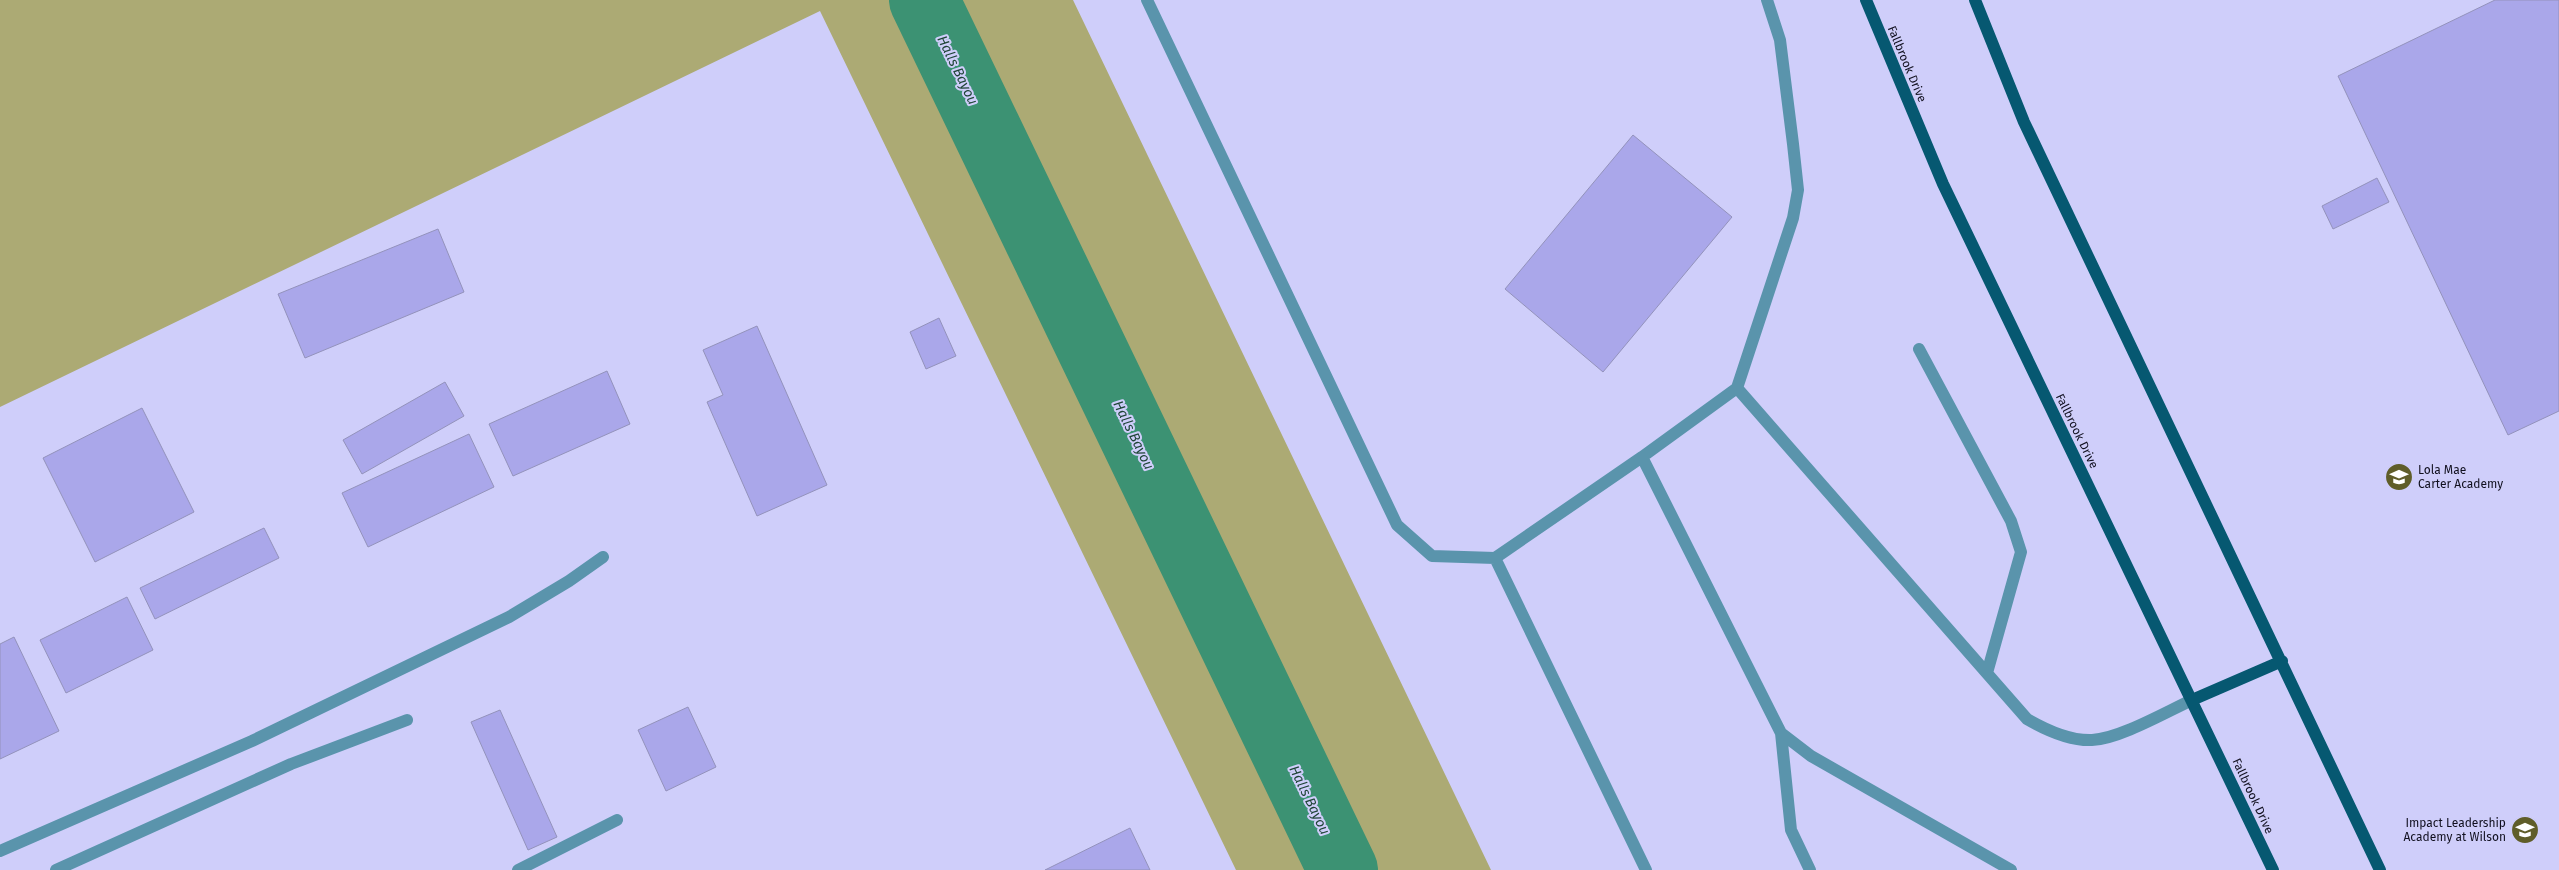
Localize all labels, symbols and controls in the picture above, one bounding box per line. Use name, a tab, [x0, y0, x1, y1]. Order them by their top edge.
street label: Fallbrook Drive	[1885, 24, 1929, 104]
water label: Halls Bayou	[934, 33, 982, 108]
street label: Fallbrook Drive	[2053, 391, 2101, 471]
water label: Halls Bayou	[1110, 398, 1158, 473]
school or university icon: Lola Mae Carter Academy	[2384, 462, 2414, 492]
place label: Lola Mae Carter Academy	[2418, 463, 2503, 491]
street label: Fallbrook Drive	[2229, 756, 2277, 836]
water label: Halls Bayou	[1286, 763, 1334, 838]
school or university icon: Impact Leadership Academy at Wilson	[2510, 815, 2540, 845]
place label: Impact Leadership Academy at Wilson	[2403, 816, 2506, 844]

